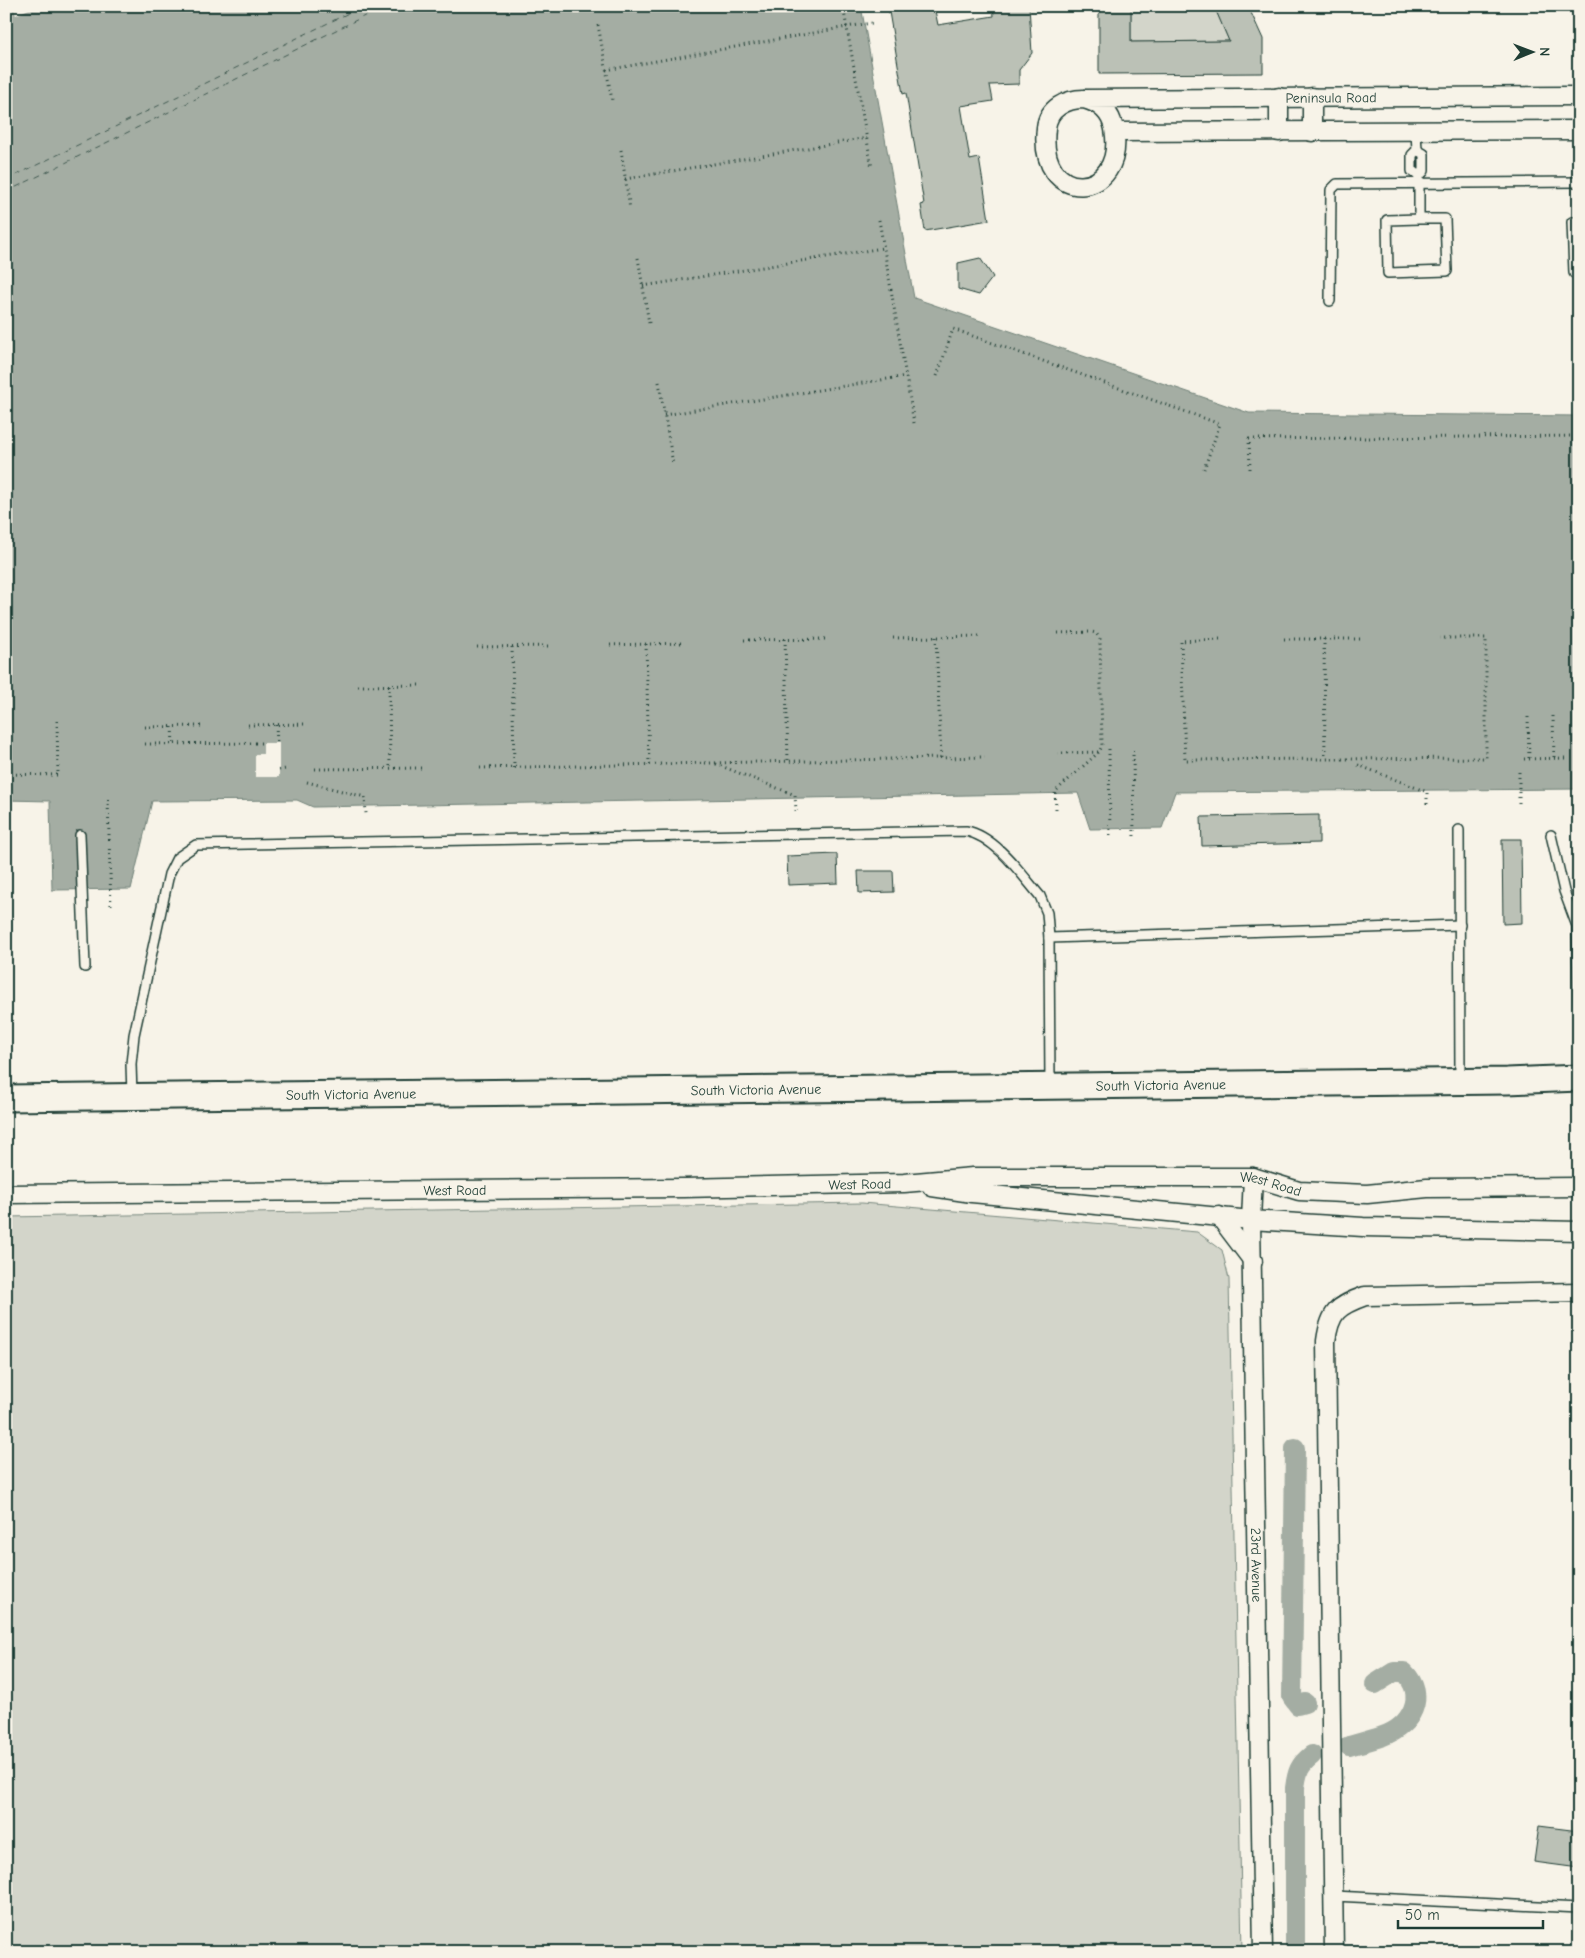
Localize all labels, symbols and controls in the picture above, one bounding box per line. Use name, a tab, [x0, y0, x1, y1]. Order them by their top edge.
north arrow	[1508, 28, 1558, 78]
text: N	[1536, 47, 1553, 56]
street label: Peninsula Road	[1285, 89, 1377, 106]
street label: South Victoria Avenue	[1096, 1076, 1226, 1094]
street label: South Victoria Avenue	[691, 1080, 821, 1099]
street label: South Victoria Avenue	[286, 1085, 416, 1103]
street label: West Road	[1240, 1168, 1303, 1200]
street label: West Road	[828, 1175, 892, 1193]
street label: West Road	[423, 1181, 487, 1199]
street label: 23rd Avenue	[1248, 1528, 1266, 1602]
scale bar	[1398, 1898, 1542, 1930]
text: 50 m	[1405, 1906, 1440, 1924]

